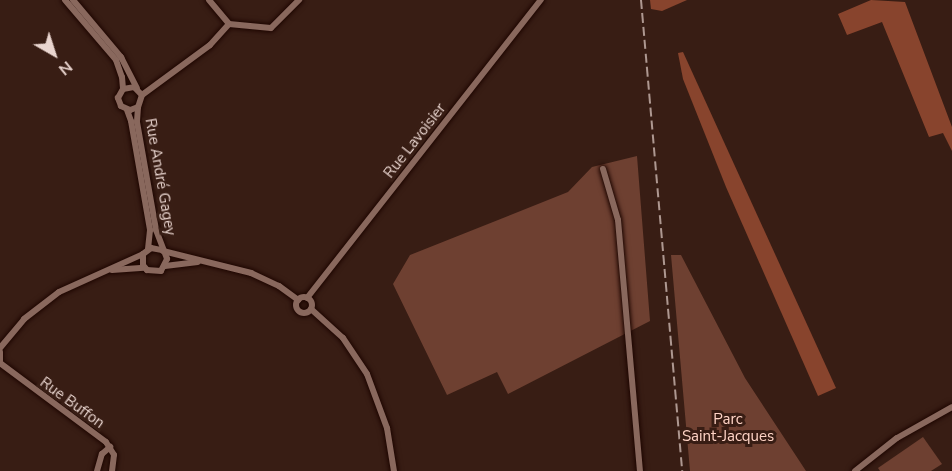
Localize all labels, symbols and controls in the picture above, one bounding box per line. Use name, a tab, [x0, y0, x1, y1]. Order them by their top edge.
north arrow	[24, 24, 84, 84]
text: N	[54, 56, 77, 80]
street label: Rue Lavoisier	[380, 100, 450, 182]
street label: Rue André Gagey	[141, 117, 179, 237]
street label: Rue Buffon	[36, 374, 108, 432]
park label: Parc Saint-Jacques	[682, 410, 774, 445]

